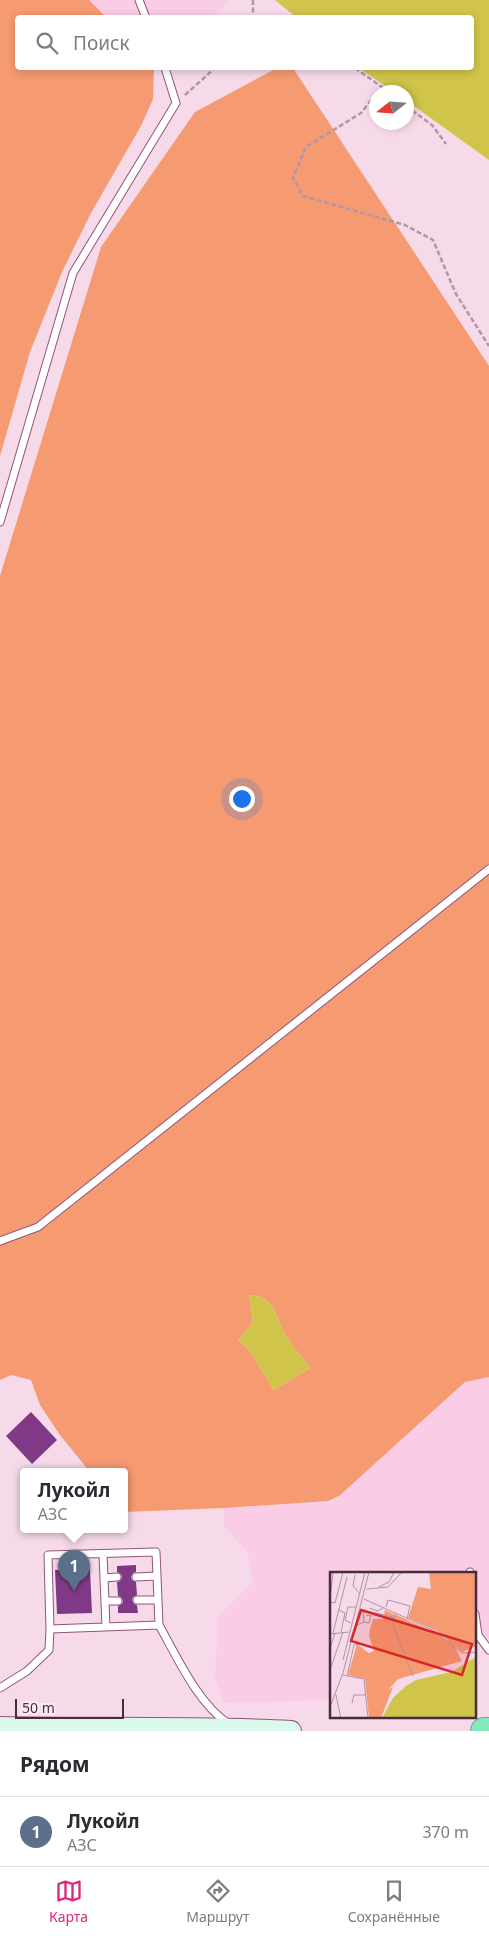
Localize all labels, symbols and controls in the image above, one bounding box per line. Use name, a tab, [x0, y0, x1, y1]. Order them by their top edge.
search box	[15, 15, 474, 70]
icon: search	[33, 29, 61, 57]
text: Поиск	[73, 30, 129, 56]
north arrow	[369, 85, 414, 130]
your location	[229, 786, 255, 812]
popup	[20, 1468, 128, 1533]
text: Лукойл	[38, 1477, 110, 1503]
text: АЗС	[38, 1503, 67, 1525]
pin: 1	[58, 1550, 90, 1591]
inset map	[330, 1572, 476, 1718]
scale bar	[15, 1696, 124, 1719]
text: 50 m	[22, 1698, 55, 1717]
text: Рядом	[20, 1750, 90, 1778]
text: Лукойл	[67, 1808, 140, 1834]
text: 1	[31, 1821, 41, 1843]
text: 370 m	[422, 1821, 469, 1843]
text: АЗС	[67, 1834, 97, 1856]
tab: Карта	[49, 1877, 88, 1926]
tab: Маршрут	[186, 1877, 250, 1926]
tab: Сохранённые	[348, 1877, 440, 1926]

